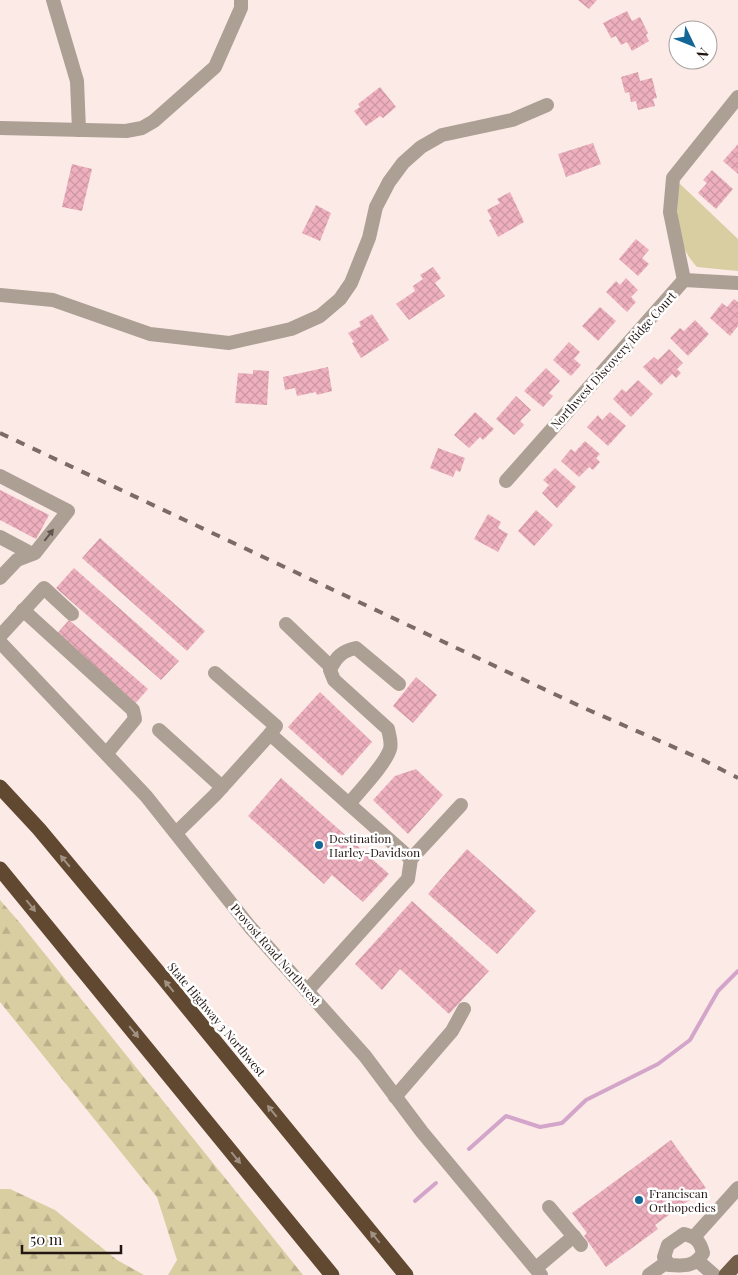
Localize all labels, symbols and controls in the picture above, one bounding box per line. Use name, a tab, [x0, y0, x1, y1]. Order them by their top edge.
north arrow	[668, 20, 718, 70]
text: N	[692, 44, 713, 64]
street label: Northwest Discovery Ridge Court	[547, 287, 680, 432]
one-way arrow	[43, 529, 54, 542]
place label: Destination Harley-Davidson	[329, 830, 420, 860]
marker: Destination Harley-Davidson	[313, 839, 325, 851]
one-way arrow	[60, 854, 71, 867]
one-way arrow	[25, 900, 36, 913]
street label: Provost Road Northwest	[227, 900, 325, 1009]
street label: State Highway 3 Northwest	[165, 959, 270, 1080]
one-way arrow	[164, 979, 175, 992]
one-way arrow	[128, 1025, 139, 1038]
one-way arrow	[267, 1105, 278, 1118]
one-way arrow	[231, 1151, 242, 1164]
place label: Franciscan Orthopedics	[649, 1185, 716, 1215]
marker: Franciscan Orthopedics	[633, 1194, 645, 1206]
scale bar	[22, 1222, 121, 1254]
text: 50 m	[30, 1229, 63, 1249]
one-way arrow	[369, 1231, 380, 1244]

